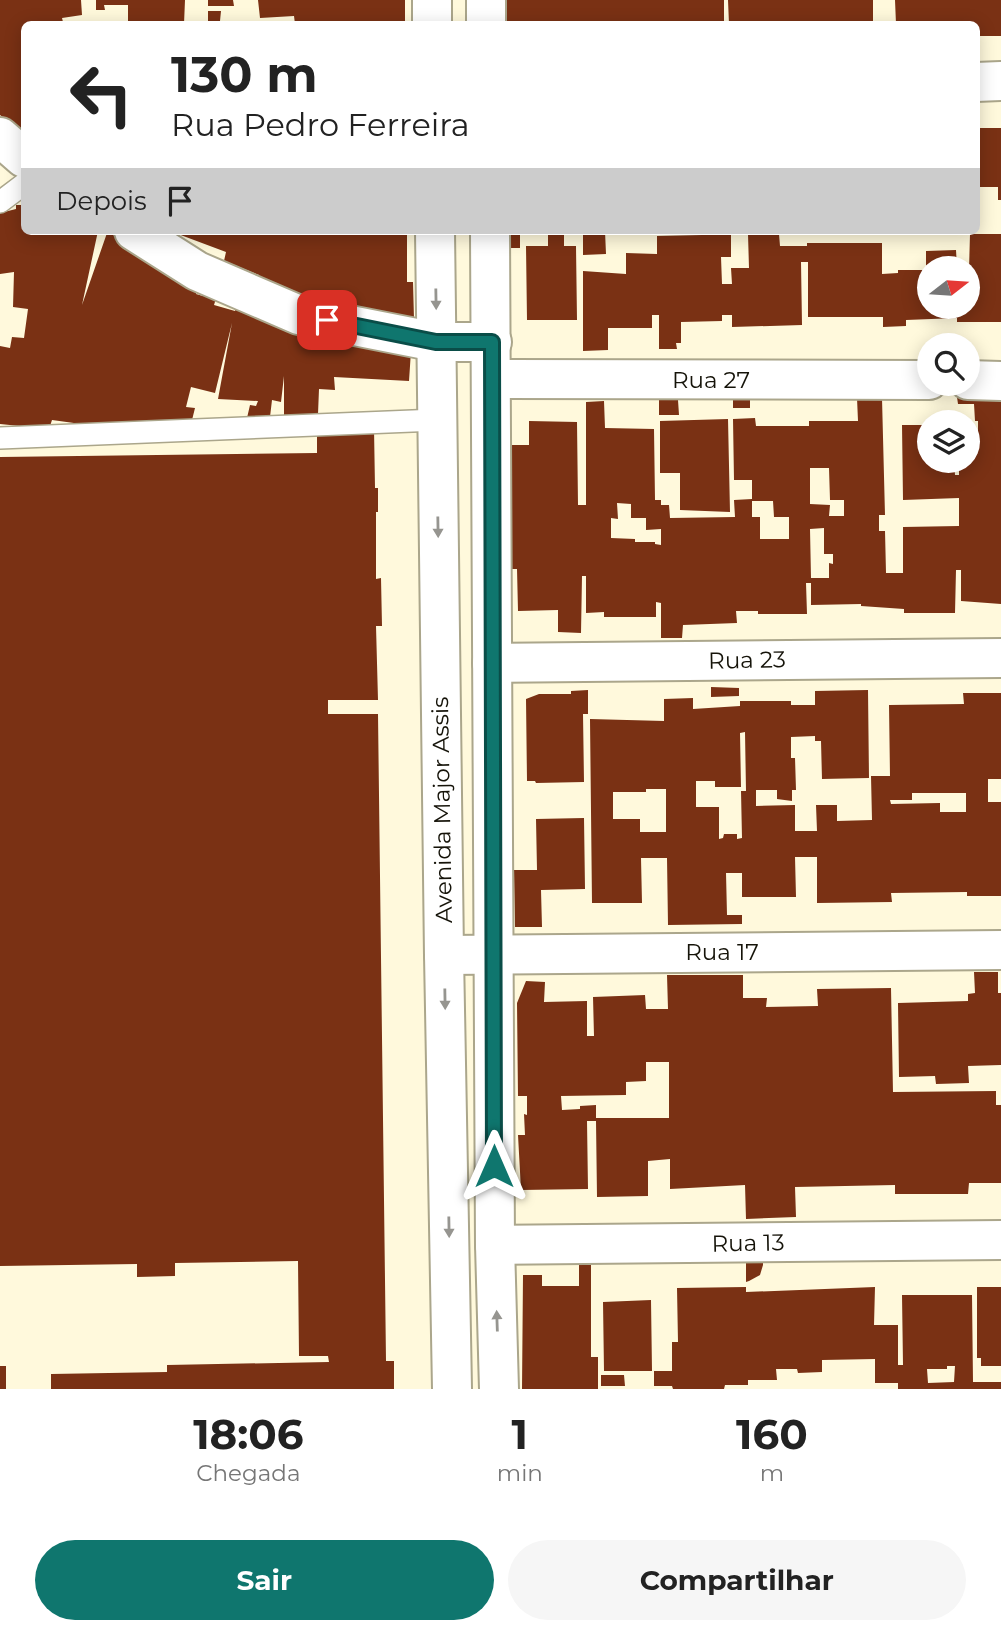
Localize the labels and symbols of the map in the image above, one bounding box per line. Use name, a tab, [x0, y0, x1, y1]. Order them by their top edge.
north arrow	[917, 256, 980, 318]
one-way arrow	[430, 288, 442, 310]
pin	[297, 290, 357, 350]
street label: Rua 27	[672, 366, 750, 394]
one-way arrow	[432, 516, 444, 538]
street label: Rua 23	[708, 645, 786, 675]
street label: Avenida Major Assis	[426, 696, 458, 924]
street label: Rua 17	[685, 938, 759, 966]
one-way arrow	[439, 988, 450, 1010]
position arrow	[457, 1129, 531, 1203]
one-way arrow	[443, 1216, 455, 1238]
street label: Rua 13	[711, 1228, 785, 1258]
one-way arrow	[492, 1310, 503, 1332]

